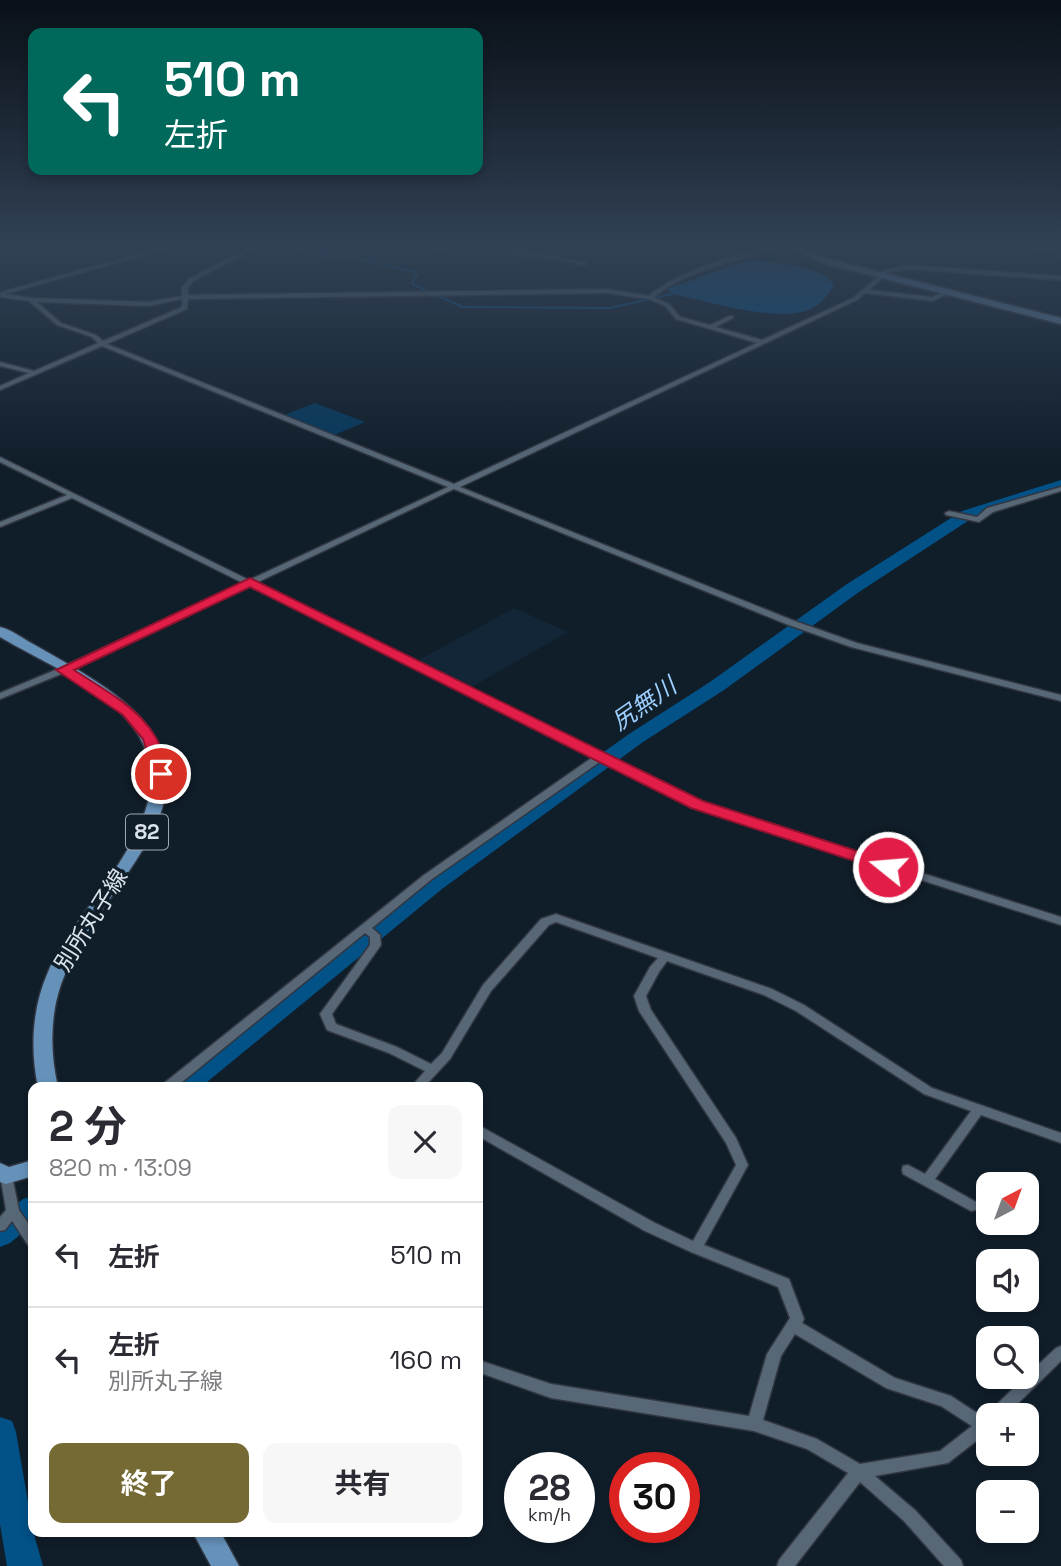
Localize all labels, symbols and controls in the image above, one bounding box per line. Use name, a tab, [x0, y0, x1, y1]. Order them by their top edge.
text: 510 m	[164, 48, 301, 110]
icon: left	[49, 56, 140, 147]
text: 左折	[164, 115, 228, 155]
water label: 尻無川	[605, 669, 685, 737]
pin	[131, 744, 191, 804]
icon: arrive	[142, 755, 180, 793]
road number: 82	[126, 814, 168, 850]
position arrow	[851, 830, 925, 904]
street label: 別所丸子線	[48, 863, 134, 977]
text: 2 分	[49, 1100, 127, 1153]
button: close	[388, 1105, 462, 1179]
text: 820 m · 13:09	[49, 1153, 192, 1183]
north arrow	[976, 1172, 1040, 1236]
map controls	[976, 1172, 1039, 1543]
icon: left	[49, 1236, 87, 1274]
text: 510 m	[390, 1238, 462, 1272]
text: 左折	[108, 1240, 160, 1274]
button: sound	[976, 1249, 1039, 1312]
button: search	[976, 1326, 1039, 1389]
text: 左折	[108, 1328, 160, 1362]
icon: left	[49, 1341, 87, 1379]
text: 160 m	[390, 1343, 462, 1377]
text: 別所丸子線	[108, 1366, 223, 1396]
button: +	[976, 1403, 1039, 1466]
button: 終了	[49, 1443, 249, 1523]
button: 共有	[263, 1443, 462, 1523]
speed limit sign: 30	[609, 1452, 700, 1543]
text: 28	[529, 1466, 570, 1510]
button: −	[976, 1480, 1039, 1543]
text: km/h	[528, 1503, 571, 1526]

